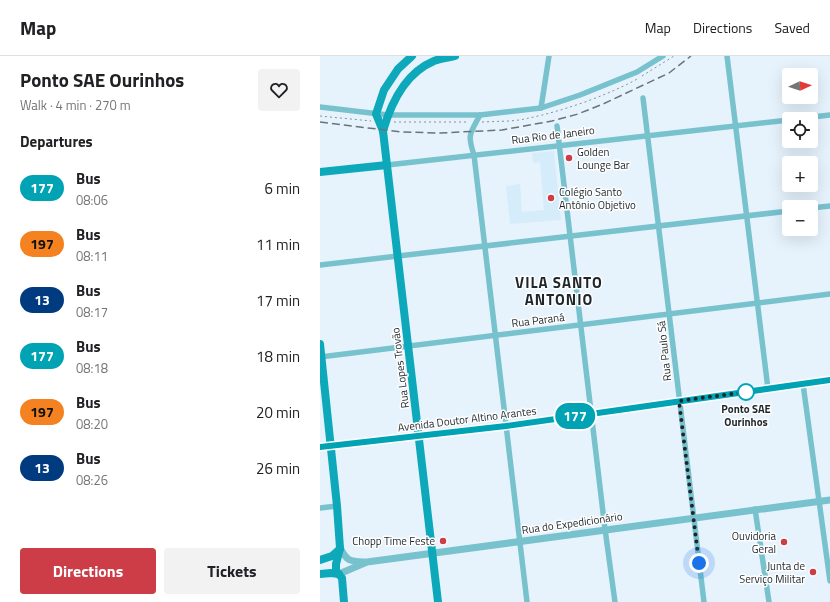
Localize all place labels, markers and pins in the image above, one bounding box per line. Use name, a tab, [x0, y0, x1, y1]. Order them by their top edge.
place label: Golden Lounge Bar	[577, 144, 630, 173]
marker: Golden Lounge Bar	[564, 153, 574, 163]
place label: Colégio Santo Antônio Objetivo	[559, 184, 636, 213]
marker: Colégio Santo Antônio Objetivo	[546, 193, 556, 203]
marker: Ponto SAE Ourinhos	[737, 383, 755, 401]
place label: Ponto SAE Ourinhos	[721, 401, 771, 430]
place label: Ouvidoria Geral	[732, 528, 776, 557]
place label: Chopp Time Feste	[352, 533, 435, 549]
marker: Chopp Time Feste	[438, 536, 448, 546]
marker: Ouvidoria Geral	[779, 537, 789, 547]
place label: Junta de Serviço Militar	[739, 558, 805, 587]
marker: Junta de Serviço Militar	[808, 567, 818, 577]

